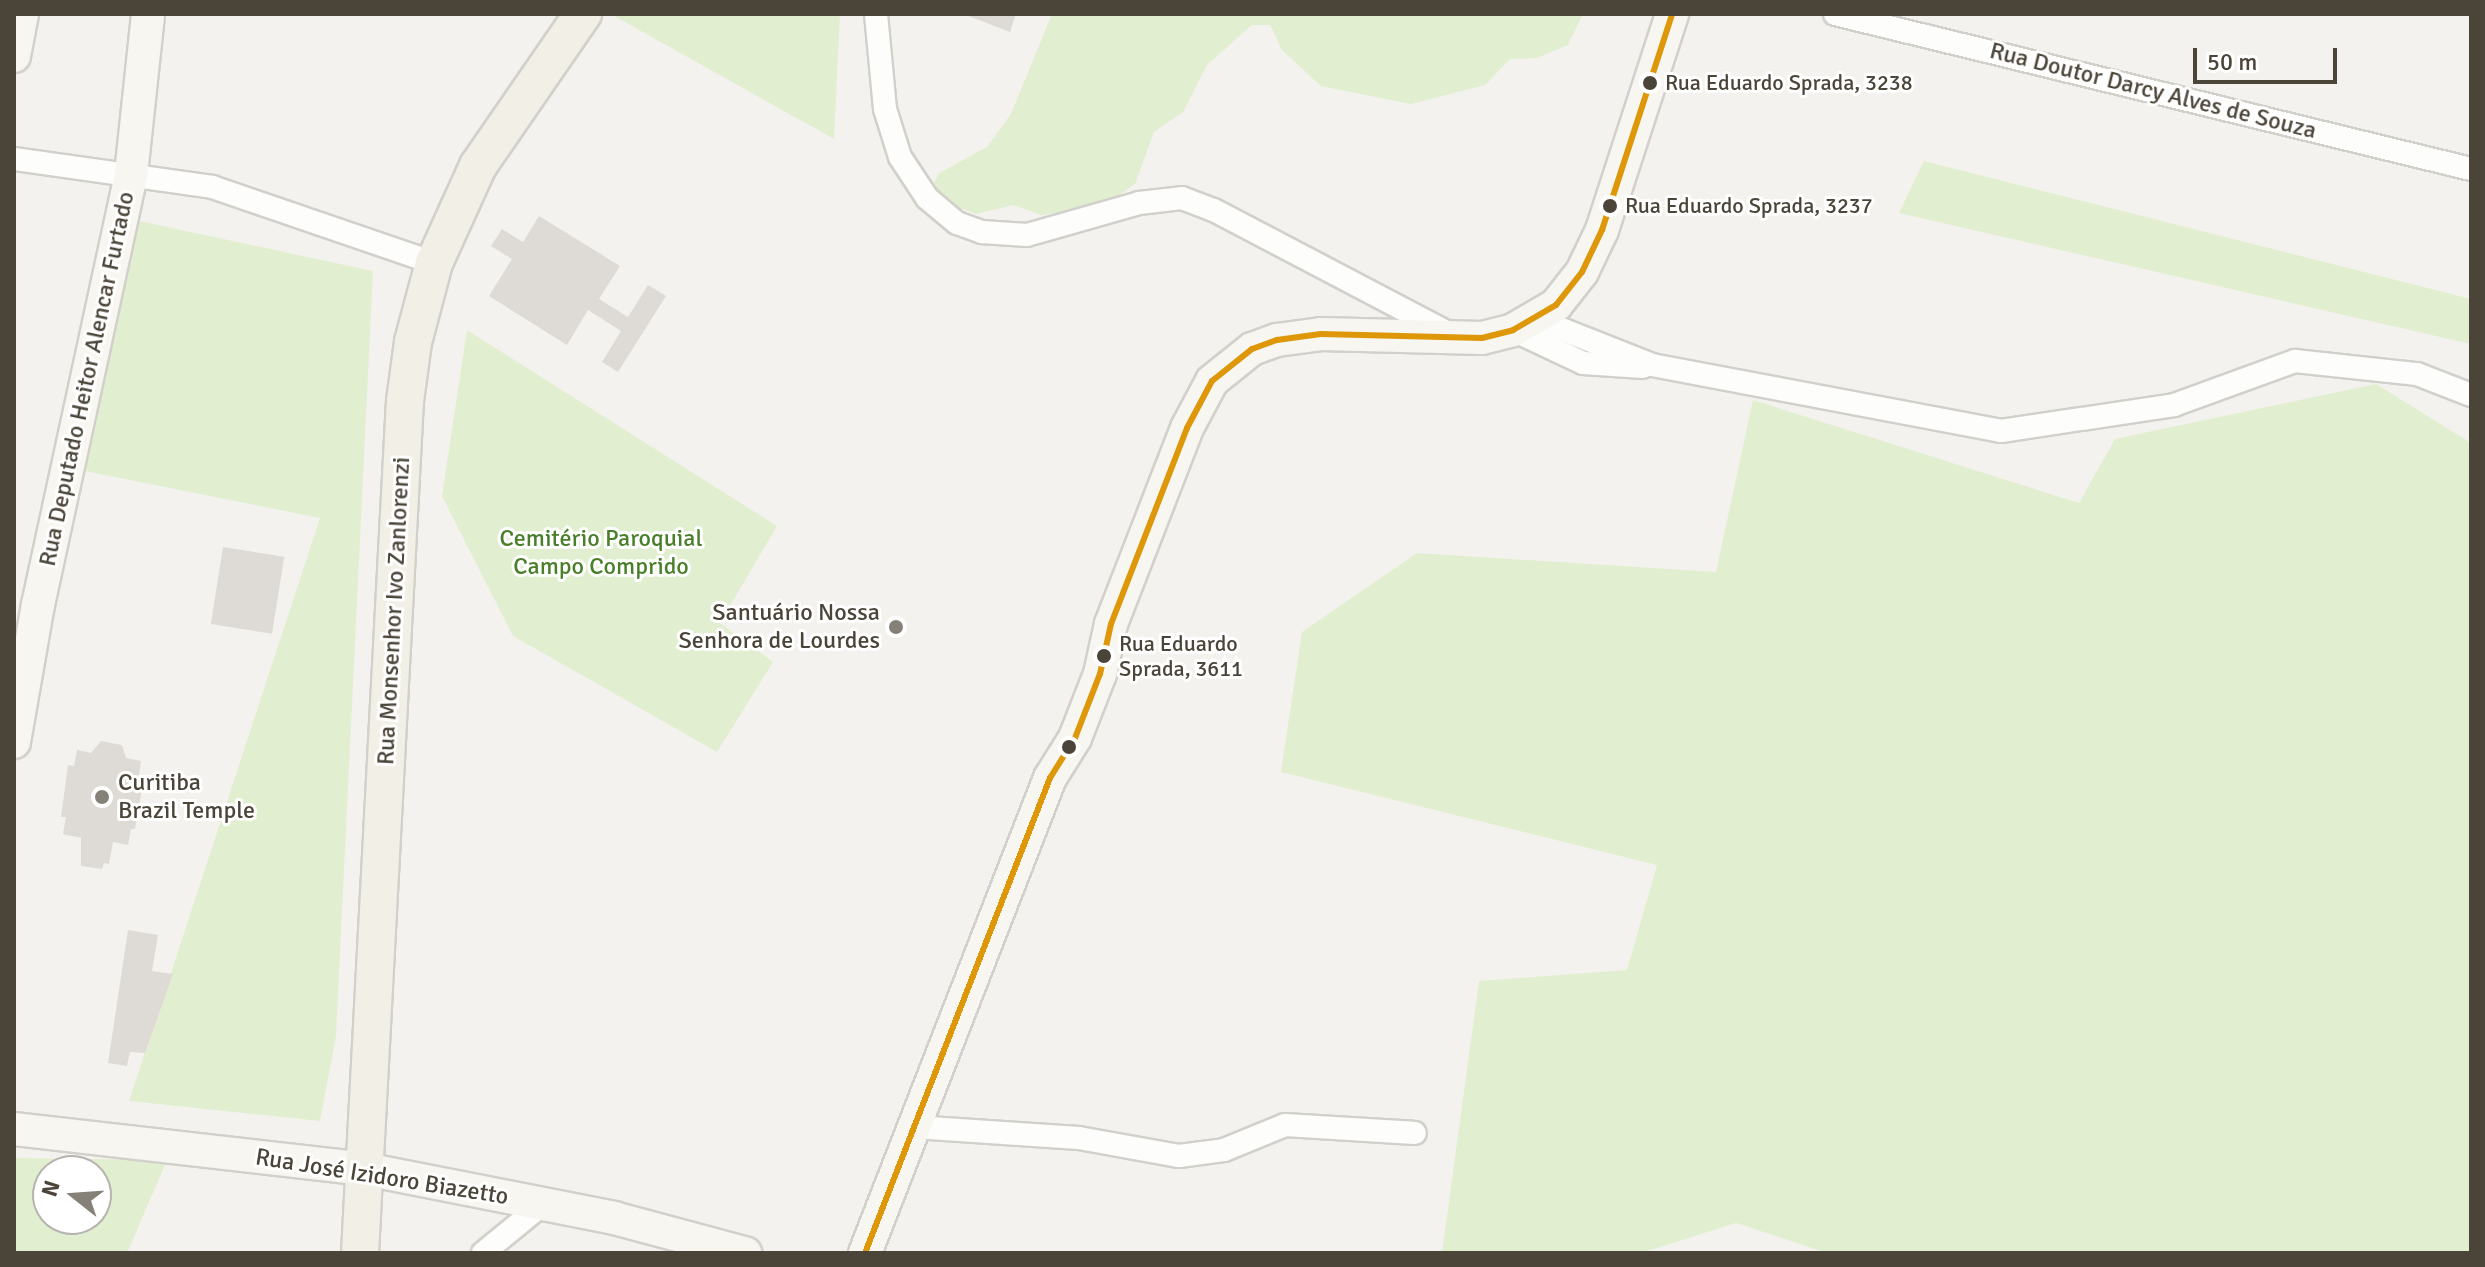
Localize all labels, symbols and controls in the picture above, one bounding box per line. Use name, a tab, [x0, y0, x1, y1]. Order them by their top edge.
scale bar	[2197, 32, 2341, 82]
street label: Rua Doutor Darcy Alves de Souza	[1987, 36, 2319, 146]
text: 50 m	[2207, 47, 2257, 77]
place label: Rua Eduardo Sprada, 3238	[1665, 70, 1913, 96]
marker: Rua Eduardo Sprada, 3238	[1642, 75, 1658, 91]
street label: Rua Deputado Heitor Alencar Furtado	[33, 189, 141, 569]
place label: Rua Eduardo Sprada, 3237	[1625, 193, 1873, 219]
marker: Rua Eduardo Sprada, 3237	[1602, 198, 1618, 214]
street label: Rua Monsenhor Ivo Zanlorenzi	[372, 456, 416, 766]
park label: Cemitério Paroquial Campo Comprido	[499, 525, 703, 581]
place label: Santuário Nossa Senhora de Lourdes	[679, 599, 880, 655]
marker: Santuário Nossa Senhora de Lourdes	[887, 618, 905, 636]
place label: Rua Eduardo Sprada, 3611	[1119, 630, 1243, 682]
marker: Rua Eduardo Sprada, 3611	[1096, 648, 1112, 664]
unlabelled marker	[1061, 739, 1077, 755]
place label: Curitiba Brazil Temple	[118, 769, 255, 825]
marker: Curitiba Brazil Temple	[93, 788, 111, 806]
street label: Rua José Izidoro Biazetto	[253, 1143, 511, 1211]
north arrow	[32, 1155, 112, 1235]
text: N	[35, 1177, 66, 1200]

